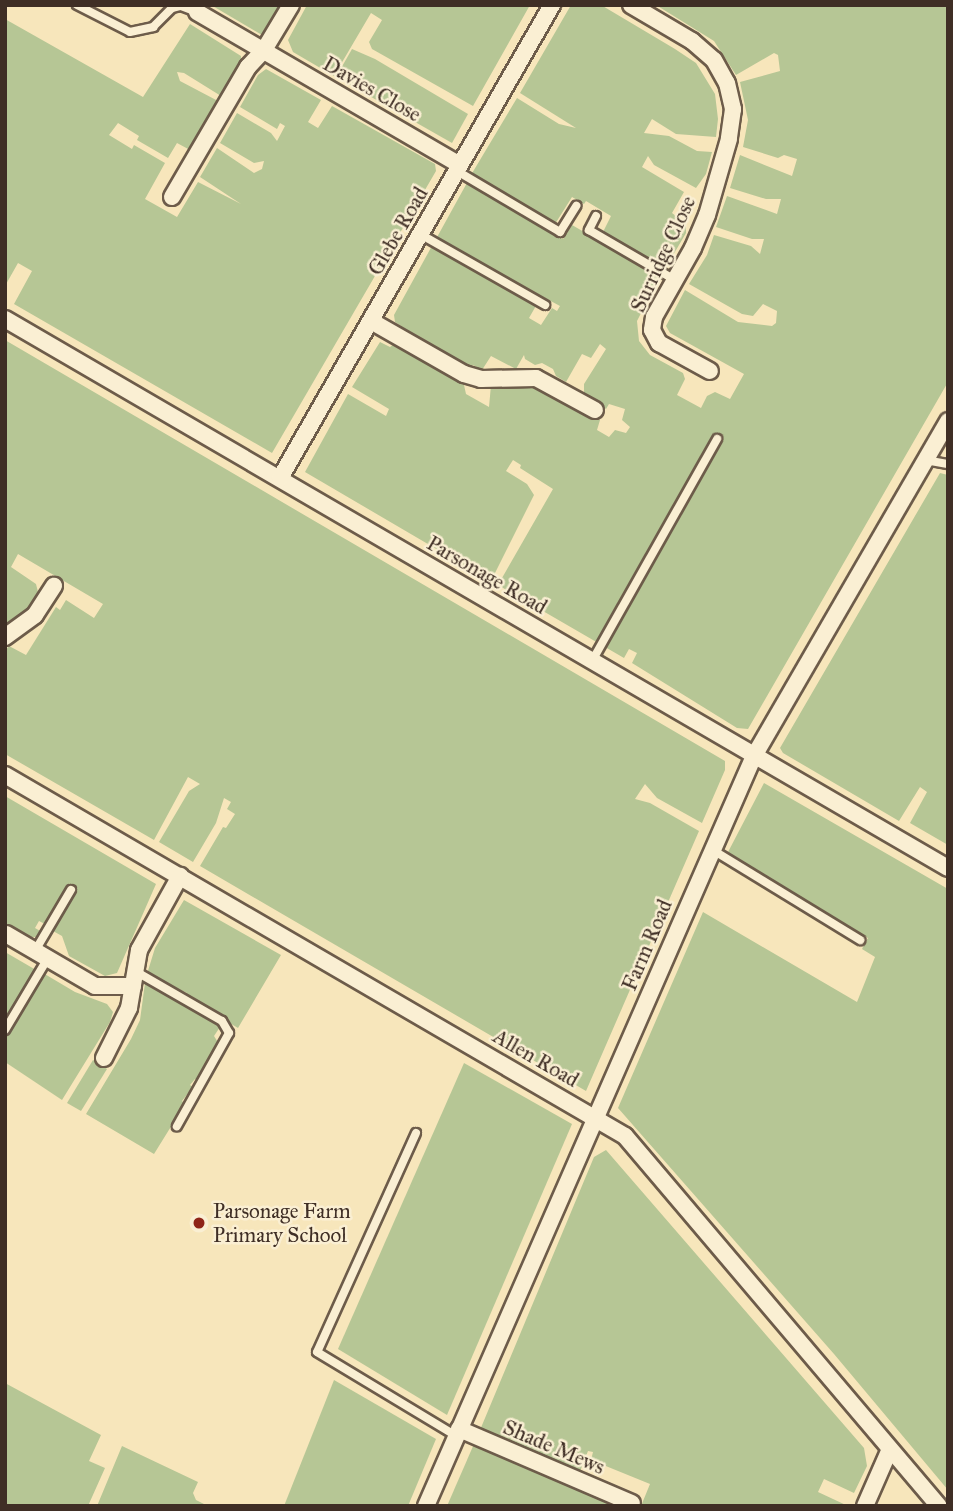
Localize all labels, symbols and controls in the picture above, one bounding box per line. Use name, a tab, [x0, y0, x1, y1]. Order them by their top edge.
street label: Davies Close	[318, 51, 426, 127]
street label: Glebe Road	[363, 182, 433, 280]
street label: Surridge Close	[625, 192, 701, 316]
street label: Parsonage Road	[422, 530, 552, 620]
street label: Farm Road	[616, 895, 678, 995]
street label: Allen Road	[489, 1023, 583, 1093]
place label: Parsonage Farm Primary School	[213, 1198, 351, 1248]
marker: Parsonage Farm Primary School	[191, 1215, 207, 1231]
street label: Shade Mews	[499, 1414, 609, 1480]

